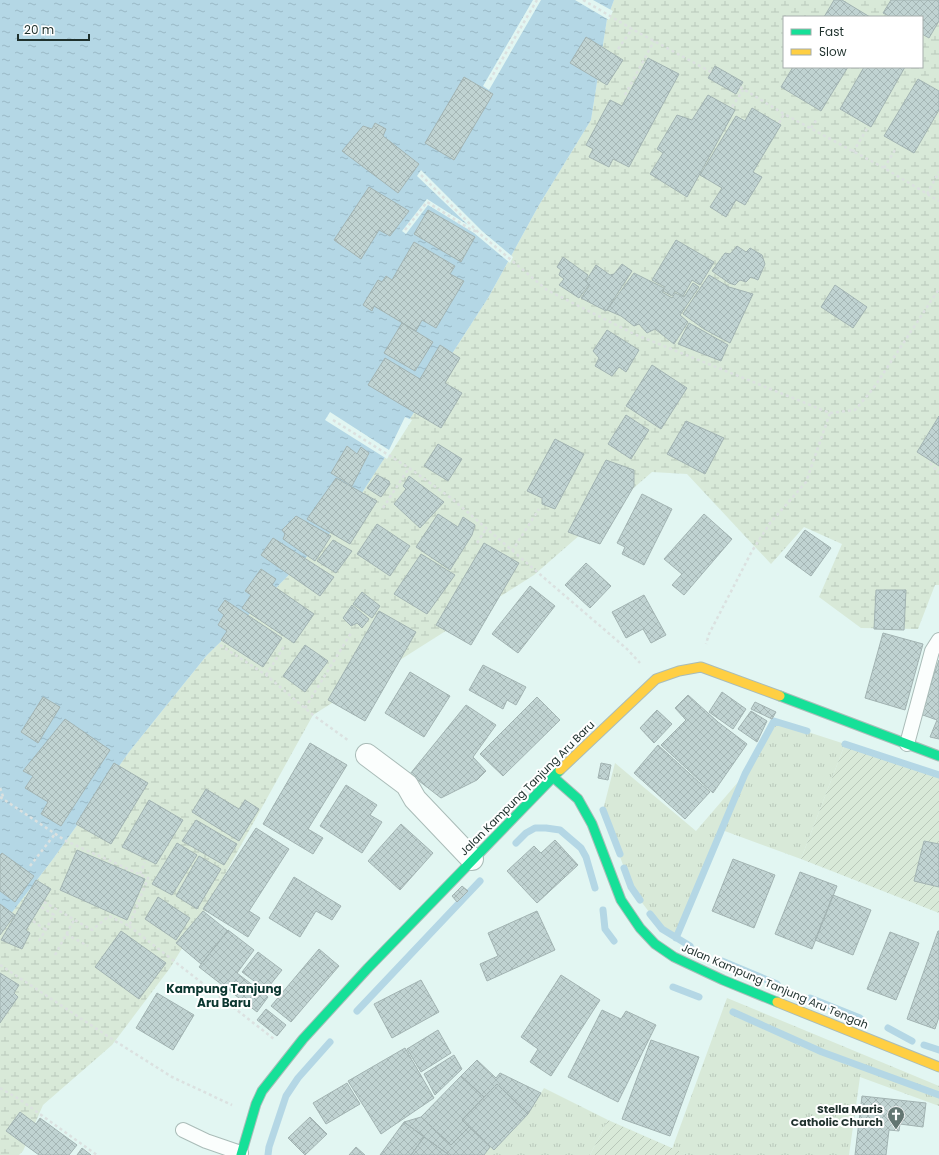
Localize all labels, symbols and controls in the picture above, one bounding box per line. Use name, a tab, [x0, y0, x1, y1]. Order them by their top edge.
scale bar	[18, 16, 89, 42]
legend	[783, 16, 923, 68]
text: 20 m	[24, 21, 54, 38]
text: Fast	[819, 23, 844, 40]
text: Slow	[819, 43, 847, 60]
street label: Jalan Kampung Tanjung Aru Baru	[456, 717, 598, 859]
street label: Jalan Kampung Tanjung Aru Tengah	[679, 939, 871, 1033]
district label: Kampung Tanjung Aru Baru	[166, 980, 282, 1011]
place label: Stella Maris Catholic Church	[791, 1101, 883, 1130]
church icon: Stella Maris Catholic Church	[886, 1105, 906, 1130]

